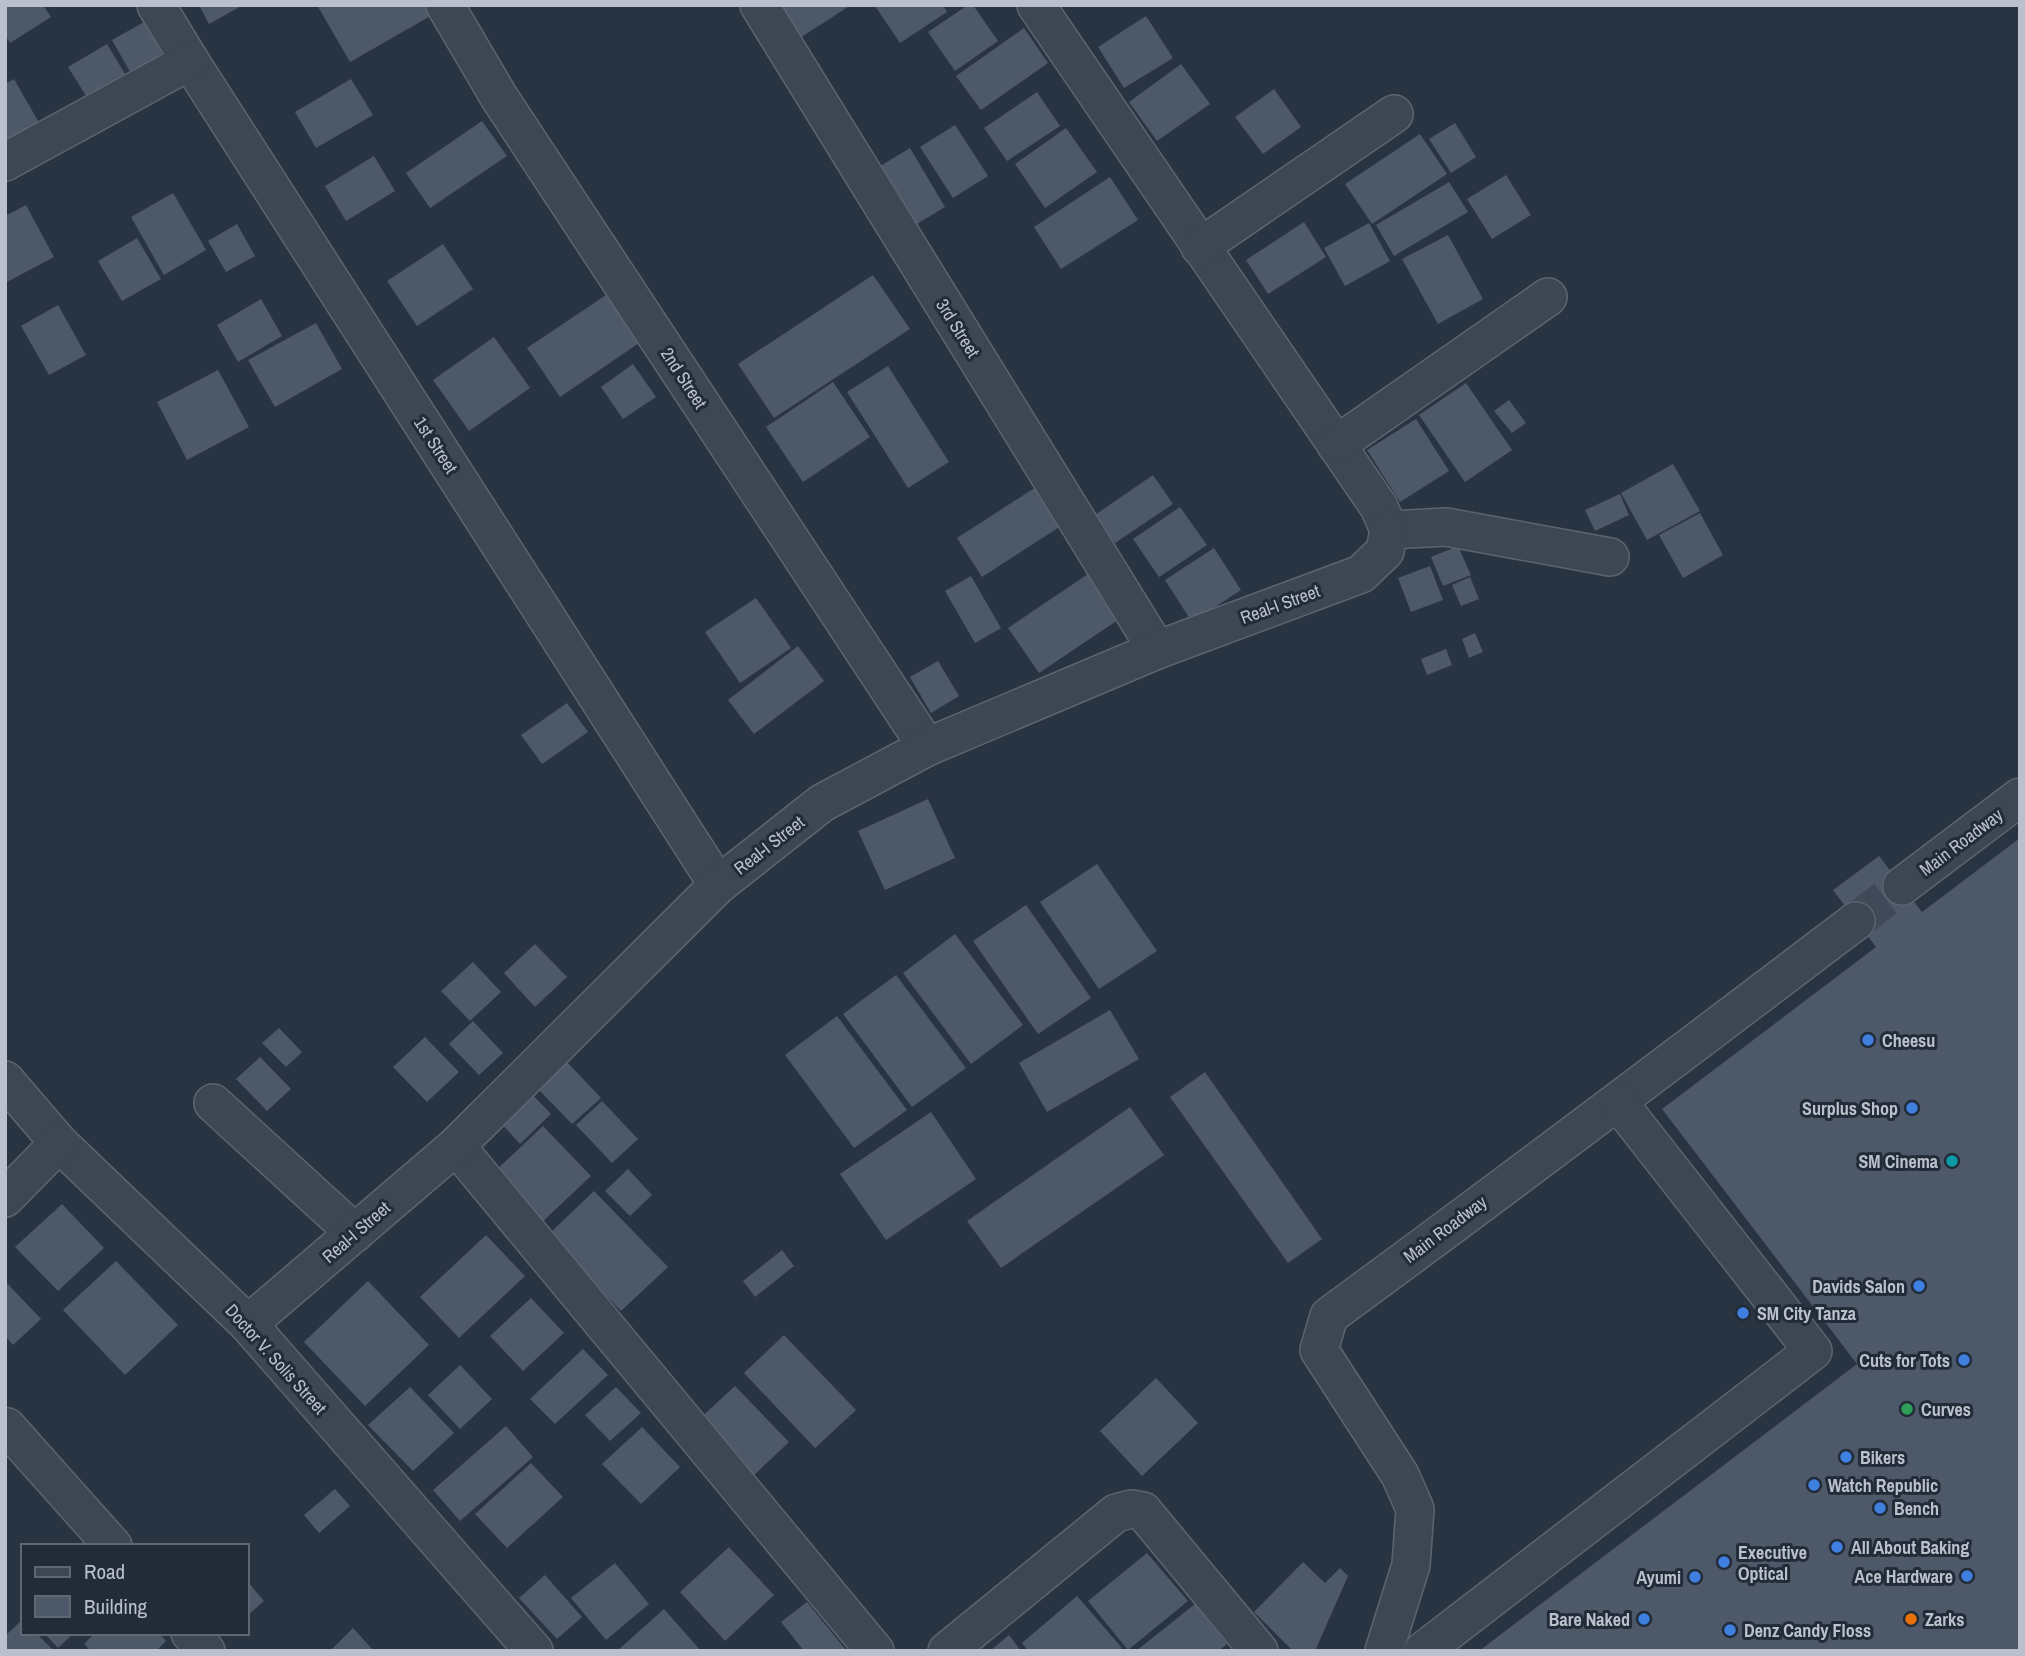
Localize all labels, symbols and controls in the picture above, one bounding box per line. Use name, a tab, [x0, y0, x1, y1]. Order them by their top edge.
street label: 3rd Street	[930, 294, 986, 362]
street label: 2nd Street	[655, 343, 713, 413]
street label: 1st Street	[408, 412, 464, 478]
street label: Real-I Street	[1237, 578, 1323, 630]
street label: Main Roadway	[1914, 802, 2008, 882]
street label: Real-I Street	[729, 810, 809, 880]
place label: Cheesu	[1882, 1028, 1935, 1053]
marker: Cheesu	[1860, 1032, 1876, 1048]
place label: Surplus Shop	[1802, 1096, 1898, 1121]
marker: Surplus Shop	[1904, 1100, 1920, 1116]
place label: SM Cinema	[1858, 1149, 1939, 1174]
marker: SM Cinema	[1944, 1153, 1960, 1169]
street label: Main Roadway	[1398, 1189, 1492, 1269]
street label: Real-I Street	[317, 1195, 395, 1269]
place label: Davids Salon	[1812, 1274, 1905, 1299]
marker: Davids Salon	[1911, 1278, 1927, 1294]
street label: Doctor V. Solis Street	[220, 1298, 332, 1420]
place label: SM City Tanza	[1757, 1301, 1857, 1326]
marker: SM City Tanza	[1735, 1305, 1751, 1321]
place label: Cuts for Tots	[1859, 1348, 1950, 1373]
marker: Cuts for Tots	[1956, 1352, 1972, 1368]
place label: Curves	[1921, 1397, 1971, 1422]
marker: Curves	[1899, 1401, 1915, 1417]
place label: Bikers	[1860, 1445, 1905, 1470]
marker: Bikers	[1838, 1449, 1854, 1465]
place label: Watch Republic	[1828, 1473, 1938, 1498]
marker: Watch Republic	[1806, 1477, 1822, 1493]
place label: Bench	[1894, 1496, 1939, 1521]
marker: Bench	[1872, 1500, 1888, 1516]
place label: All About Baking	[1851, 1535, 1969, 1560]
marker: All About Baking	[1829, 1539, 1845, 1555]
place label: Executive Optical	[1738, 1540, 1807, 1586]
legend	[21, 1544, 248, 1635]
marker: Executive Optical	[1716, 1554, 1732, 1570]
text: Road	[84, 1557, 125, 1586]
place label: Ace Hardware	[1855, 1564, 1953, 1589]
place label: Ayumi	[1636, 1565, 1681, 1590]
marker: Ace Hardware	[1959, 1568, 1975, 1584]
marker: Ayumi	[1687, 1569, 1703, 1585]
text: Building	[84, 1592, 148, 1621]
place label: Bare Naked	[1549, 1607, 1630, 1632]
place label: Zarks	[1925, 1607, 1964, 1632]
marker: Bare Naked	[1636, 1611, 1652, 1627]
marker: Zarks	[1903, 1611, 1919, 1627]
place label: Denz Candy Floss	[1744, 1618, 1871, 1643]
marker: Denz Candy Floss	[1722, 1622, 1738, 1638]

